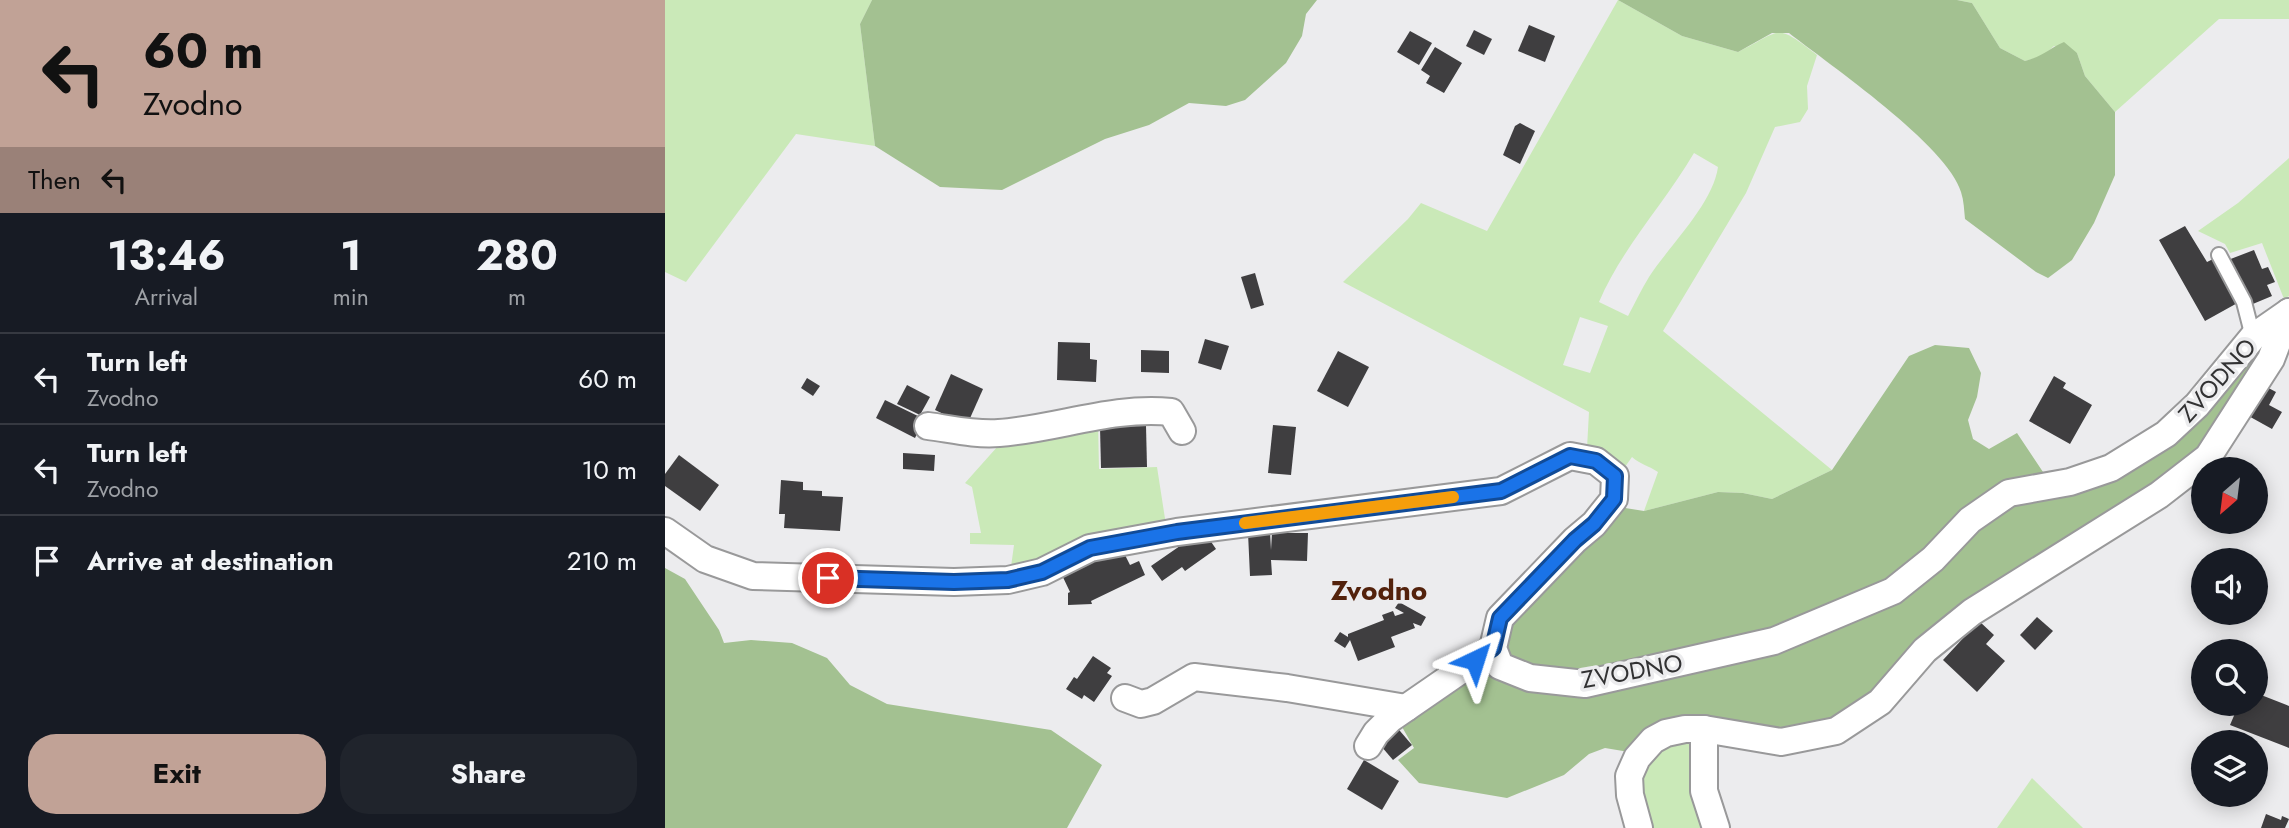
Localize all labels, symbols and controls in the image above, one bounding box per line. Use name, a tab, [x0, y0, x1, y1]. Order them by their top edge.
text: 60 m	[143, 16, 263, 86]
icon: left	[28, 28, 119, 119]
text: Zvodno	[143, 81, 242, 127]
text: Then	[28, 161, 81, 199]
icon: left	[95, 161, 133, 199]
text: 13:46	[107, 225, 226, 286]
text: 1	[340, 225, 362, 286]
text: 280	[476, 225, 558, 286]
text: Arrival	[135, 280, 198, 314]
text: min	[333, 280, 369, 314]
text: m	[508, 280, 526, 314]
street label: ZVODNO	[2170, 330, 2264, 430]
text: Turn left	[87, 343, 187, 381]
icon: left	[28, 360, 66, 398]
text: 60 m	[578, 360, 637, 398]
text: Zvodno	[87, 381, 158, 415]
text: Turn left	[87, 434, 187, 472]
icon: left	[28, 451, 66, 489]
text: 10 m	[582, 451, 637, 489]
north arrow	[2191, 457, 2268, 534]
map controls	[2191, 457, 2268, 807]
text: Zvodno	[87, 472, 158, 506]
icon: arrive	[28, 542, 66, 580]
text: Arrive at destination	[87, 542, 334, 580]
text: 210 m	[567, 542, 637, 580]
pin	[798, 548, 858, 608]
button: sound	[2191, 548, 2268, 625]
icon: arrive	[809, 559, 847, 597]
district label: Zvodno	[1331, 570, 1427, 611]
position arrow	[1438, 623, 1512, 697]
button: search	[2191, 639, 2268, 716]
street label: ZVODNO	[1579, 645, 1685, 697]
button: layers	[2191, 730, 2268, 807]
button: Exit	[28, 734, 326, 814]
button: Share	[340, 734, 637, 814]

